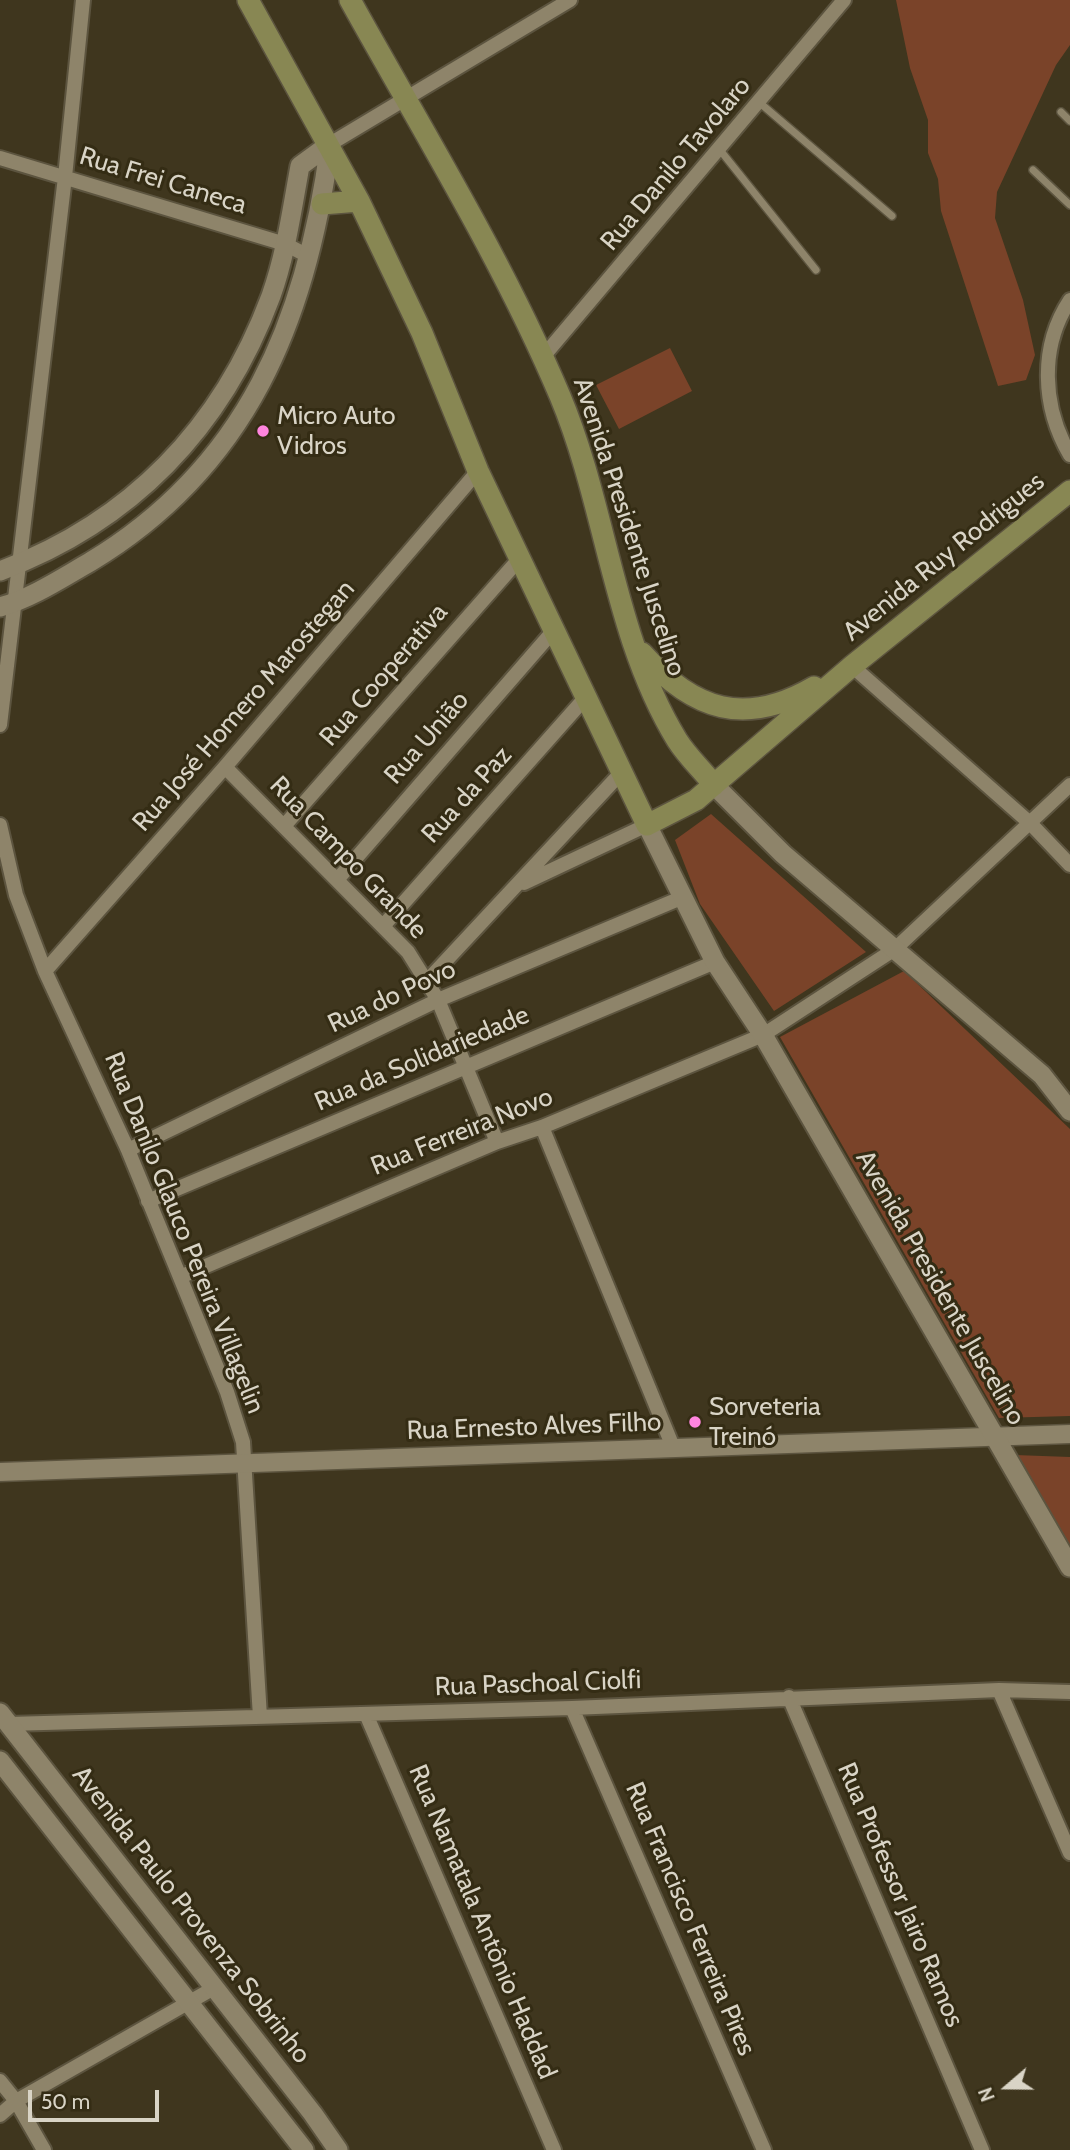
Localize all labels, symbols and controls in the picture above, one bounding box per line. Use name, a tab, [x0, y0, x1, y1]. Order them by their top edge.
street label: Rua Danilo Tavolaro	[594, 71, 758, 257]
street label: Rua Frei Caneca	[76, 141, 250, 221]
street label: Avenida Presidente Juscelino	[566, 374, 692, 680]
place label: Micro Auto Vidros	[277, 400, 395, 462]
marker: Micro Auto Vidros	[255, 423, 271, 439]
street label: Avenida Ruy Rodrigues	[837, 466, 1051, 648]
street label: Rua José Homero Marostegan	[126, 574, 362, 838]
street label: Rua Cooperativa	[314, 597, 454, 753]
street label: Rua União	[378, 685, 476, 791]
street label: Rua da Paz	[415, 740, 519, 850]
street label: Rua Campo Grande	[263, 770, 433, 946]
street label: Rua do Povo	[323, 954, 461, 1040]
street label: Rua da Solidariedade	[310, 1000, 534, 1118]
street label: Rua Danilo Glauco Pereira Villagelin	[97, 1048, 271, 1418]
street label: Rua Ferreira Novo	[367, 1081, 557, 1183]
street label: Avenida Presidente Juscelino	[849, 1145, 1031, 1431]
place label: Sorveteria Treinó	[709, 1391, 821, 1452]
street label: Rua Ernesto Alves Filho	[406, 1407, 662, 1447]
marker: Sorveteria Treinó	[687, 1414, 703, 1430]
street label: Rua Paschoal Ciolfi	[434, 1665, 642, 1703]
street label: Rua Professor Jairo Ramos	[830, 1758, 970, 2032]
street label: Avenida Paulo Provenza Sobrinho	[65, 1760, 317, 2070]
street label: Rua Namatala Antônio Haddad	[402, 1760, 562, 2084]
street label: Rua Francisco Ferreira Pires	[618, 1778, 762, 2060]
north arrow	[972, 2052, 1042, 2122]
scale bar	[32, 2076, 163, 2120]
text: N	[974, 2084, 1000, 2105]
text: 50 m	[41, 2089, 90, 2114]

